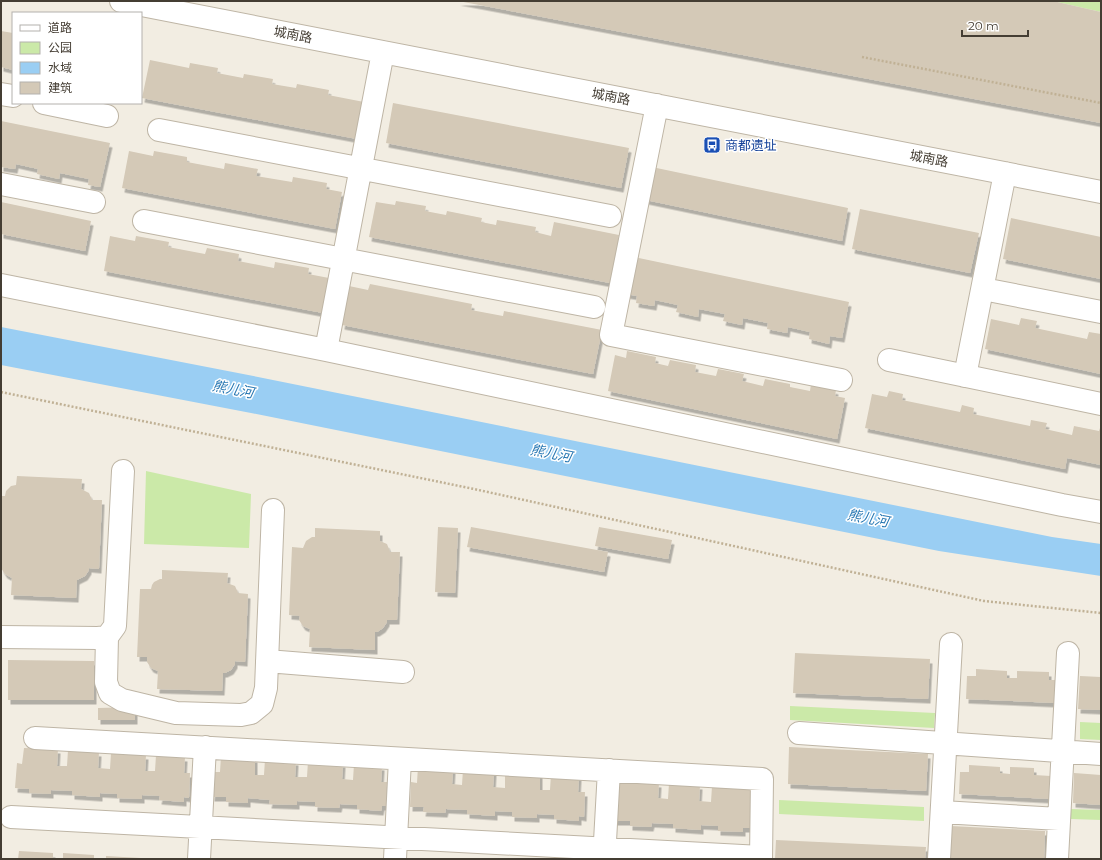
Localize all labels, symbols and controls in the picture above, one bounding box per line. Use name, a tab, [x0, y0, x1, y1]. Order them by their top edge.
legend	[12, 12, 142, 104]
scale bar	[962, 12, 1028, 38]
text: 20 m	[968, 18, 999, 33]
text: 道路	[48, 20, 72, 35]
street label: 城南路	[272, 22, 314, 46]
text: 公园	[48, 40, 72, 55]
text: 水域	[48, 60, 72, 75]
text: 建筑	[48, 80, 72, 95]
street label: 城南路	[590, 84, 632, 108]
bus stop icon: 商都遗址	[702, 135, 722, 155]
place label: 商都遗址	[725, 137, 777, 153]
street label: 城南路	[908, 146, 950, 170]
water label: 熊儿河	[211, 376, 258, 402]
water label: 熊儿河	[529, 440, 576, 466]
water label: 熊儿河	[846, 505, 893, 531]

